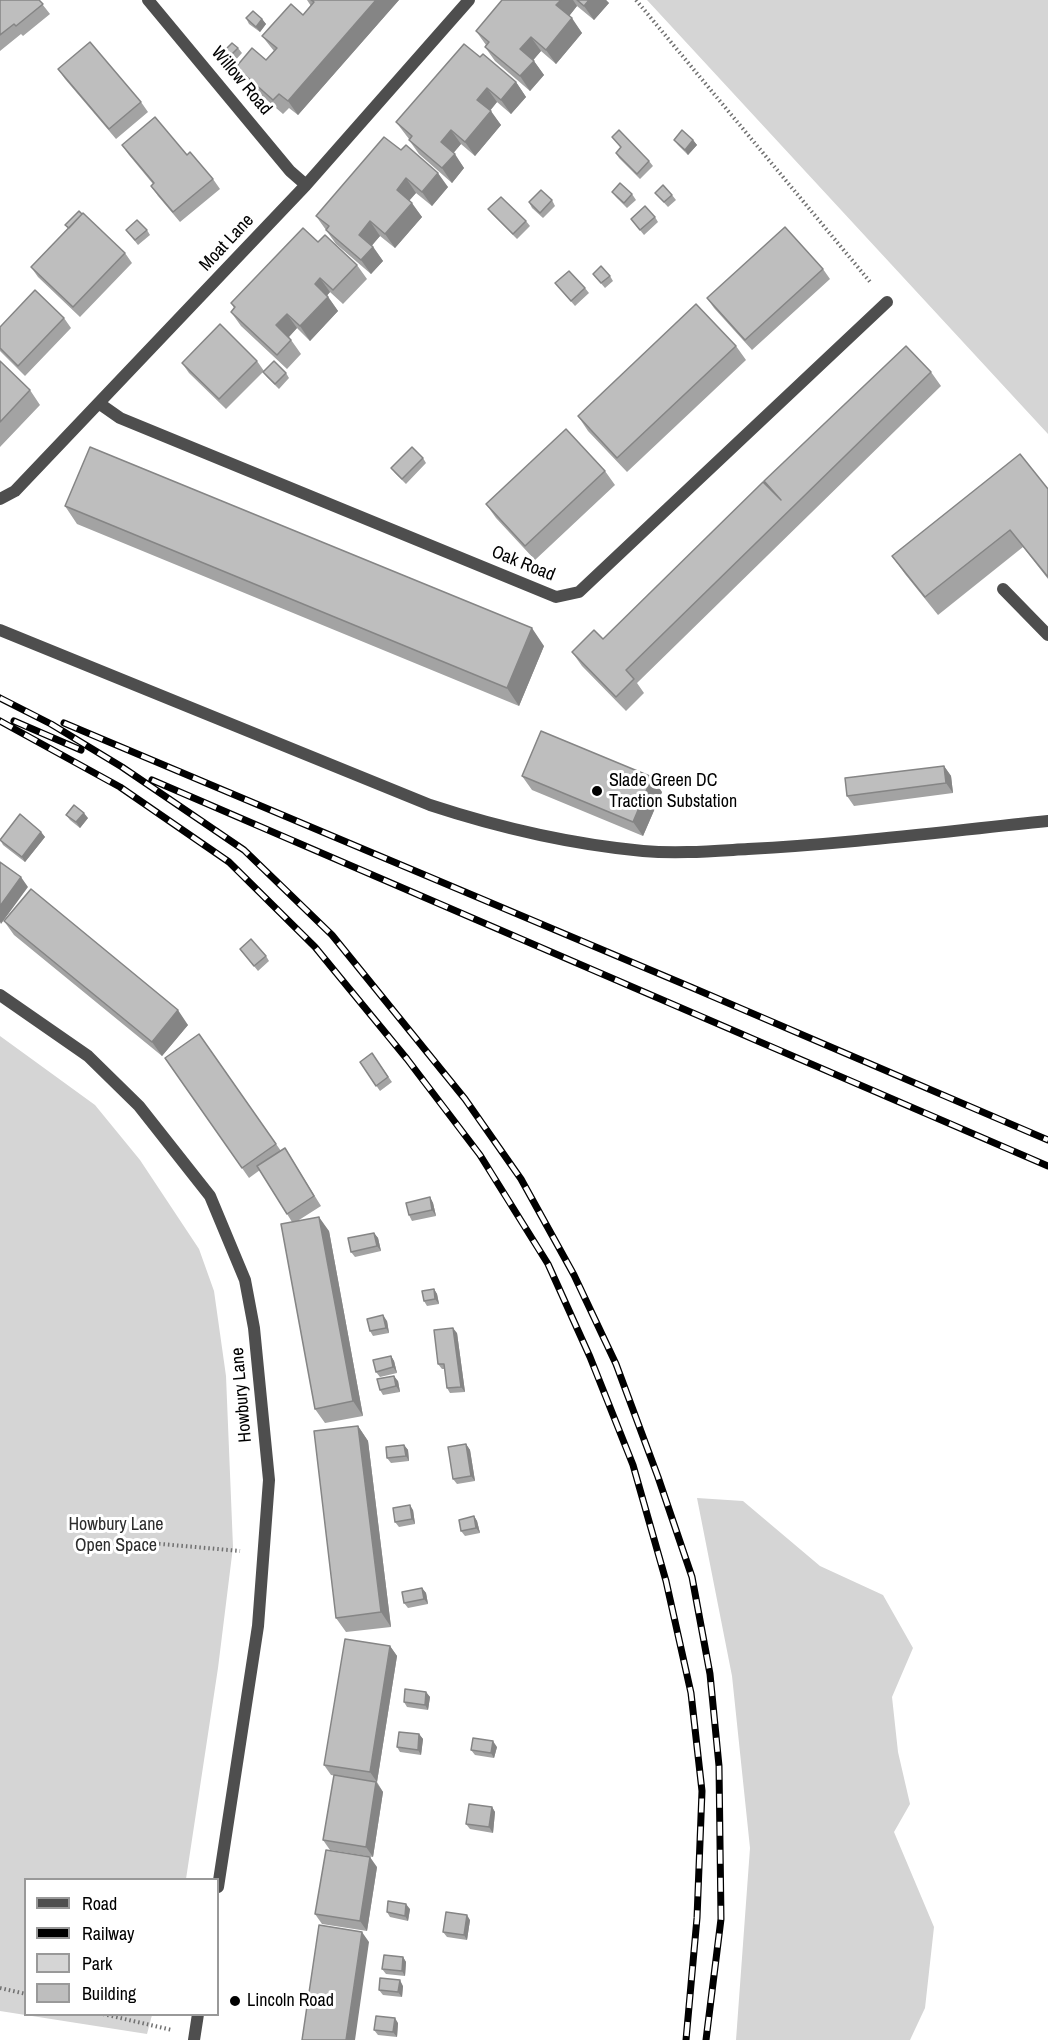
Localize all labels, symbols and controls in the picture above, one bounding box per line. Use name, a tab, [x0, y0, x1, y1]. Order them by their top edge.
street label: Willow Road	[206, 42, 276, 120]
street label: Moat Lane	[195, 210, 259, 276]
street label: Oak Road	[488, 542, 558, 586]
place label: Slade Green DC Traction Substation	[609, 770, 737, 812]
marker: Slade Green DC Traction Substation	[590, 784, 604, 798]
street label: Howbury Lane	[227, 1347, 257, 1443]
park label: Howbury Lane Open Space	[68, 1514, 164, 1556]
legend	[24, 1878, 219, 2016]
text: Road	[82, 1891, 117, 1916]
text: Railway	[82, 1921, 135, 1946]
text: Park	[82, 1951, 112, 1976]
text: Building	[82, 1981, 136, 2006]
place label: Lincoln Road	[247, 1990, 334, 2012]
marker: Lincoln Road	[228, 1994, 242, 2008]

